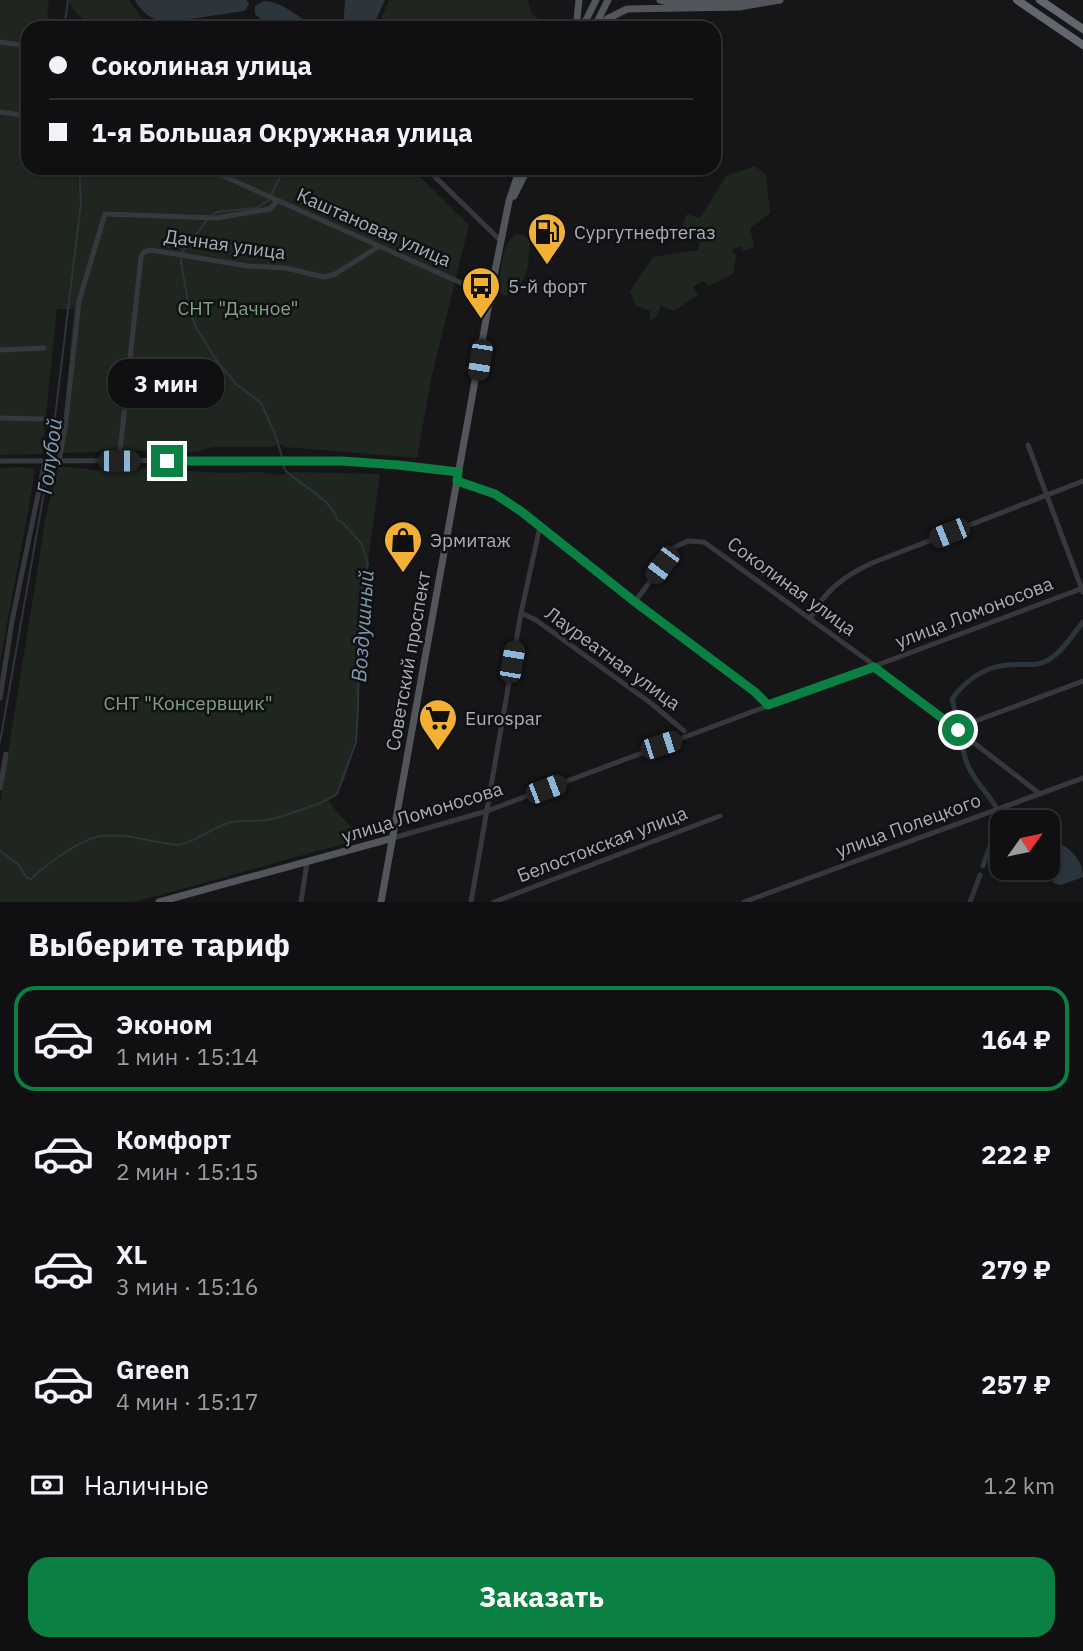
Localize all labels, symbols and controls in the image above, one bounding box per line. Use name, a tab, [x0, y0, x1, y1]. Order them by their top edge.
text: Соколиная улица	[91, 48, 312, 82]
text: 1-я Большая Окружная улица	[91, 115, 473, 149]
street label: Каштановая улица	[293, 182, 455, 272]
fuel station icon: Сургутнефтегаз	[526, 211, 568, 266]
place label: Сургутнефтегаз	[574, 220, 716, 244]
street label: Дачная улица	[163, 224, 287, 264]
bus stop icon: 5-й форт	[460, 265, 502, 320]
place label: 5-й форт	[508, 274, 587, 298]
park label: СНТ "Дачное"	[178, 296, 298, 320]
car	[467, 338, 494, 382]
callout: 3 мин	[109, 360, 225, 408]
text: 3 мин	[134, 368, 198, 398]
water label: Голубой	[30, 416, 68, 496]
route end	[151, 445, 183, 477]
car	[99, 451, 141, 472]
car	[926, 515, 973, 551]
shop icon: Эрмитаж	[382, 519, 424, 574]
place label: Эрмитаж	[430, 528, 511, 552]
street label: Соколиная улица	[723, 531, 861, 641]
car	[641, 542, 684, 588]
water label: Воздушный	[344, 569, 380, 683]
street label: Советский проспект	[380, 569, 436, 753]
street label: улица Ломоносова	[892, 571, 1056, 653]
street label: Лауреатная улица	[541, 601, 685, 715]
car	[499, 639, 526, 685]
park label: СНТ "Консервщик"	[103, 691, 273, 715]
supermarket icon: Eurospar	[417, 697, 459, 752]
place label: Eurospar	[465, 706, 542, 730]
route start	[942, 714, 974, 746]
car	[638, 729, 685, 761]
car	[523, 772, 570, 806]
street label: улица Ломоносова	[339, 776, 505, 848]
street label: улица Полецкого	[832, 788, 984, 862]
street label: Белостокская улица	[514, 800, 690, 888]
north arrow	[990, 810, 1060, 880]
map controls	[990, 810, 1060, 880]
text: Выберите тариф	[28, 923, 290, 965]
icon: car	[32, 1007, 95, 1070]
text: Эконом	[116, 1007, 213, 1041]
text: 164 ₽	[981, 1022, 1051, 1056]
text: 1 мин · 15:14	[116, 1041, 259, 1071]
icon: car	[32, 1122, 95, 1185]
text: Комфорт	[116, 1122, 231, 1156]
text: 222 ₽	[981, 1137, 1051, 1171]
text: 2 мин · 15:15	[116, 1156, 259, 1186]
icon: car	[32, 1237, 95, 1300]
text: XL	[116, 1237, 147, 1271]
text: 279 ₽	[981, 1252, 1051, 1286]
text: 3 мин · 15:16	[116, 1271, 259, 1301]
icon: car	[32, 1352, 95, 1415]
text: Green	[116, 1352, 190, 1386]
text: 257 ₽	[981, 1367, 1051, 1401]
text: 4 мин · 15:17	[116, 1386, 259, 1416]
icon: cash	[28, 1466, 66, 1504]
text: Наличные	[84, 1468, 209, 1502]
text: 1.2 km	[984, 1470, 1055, 1500]
button: Заказать	[28, 1557, 1055, 1637]

